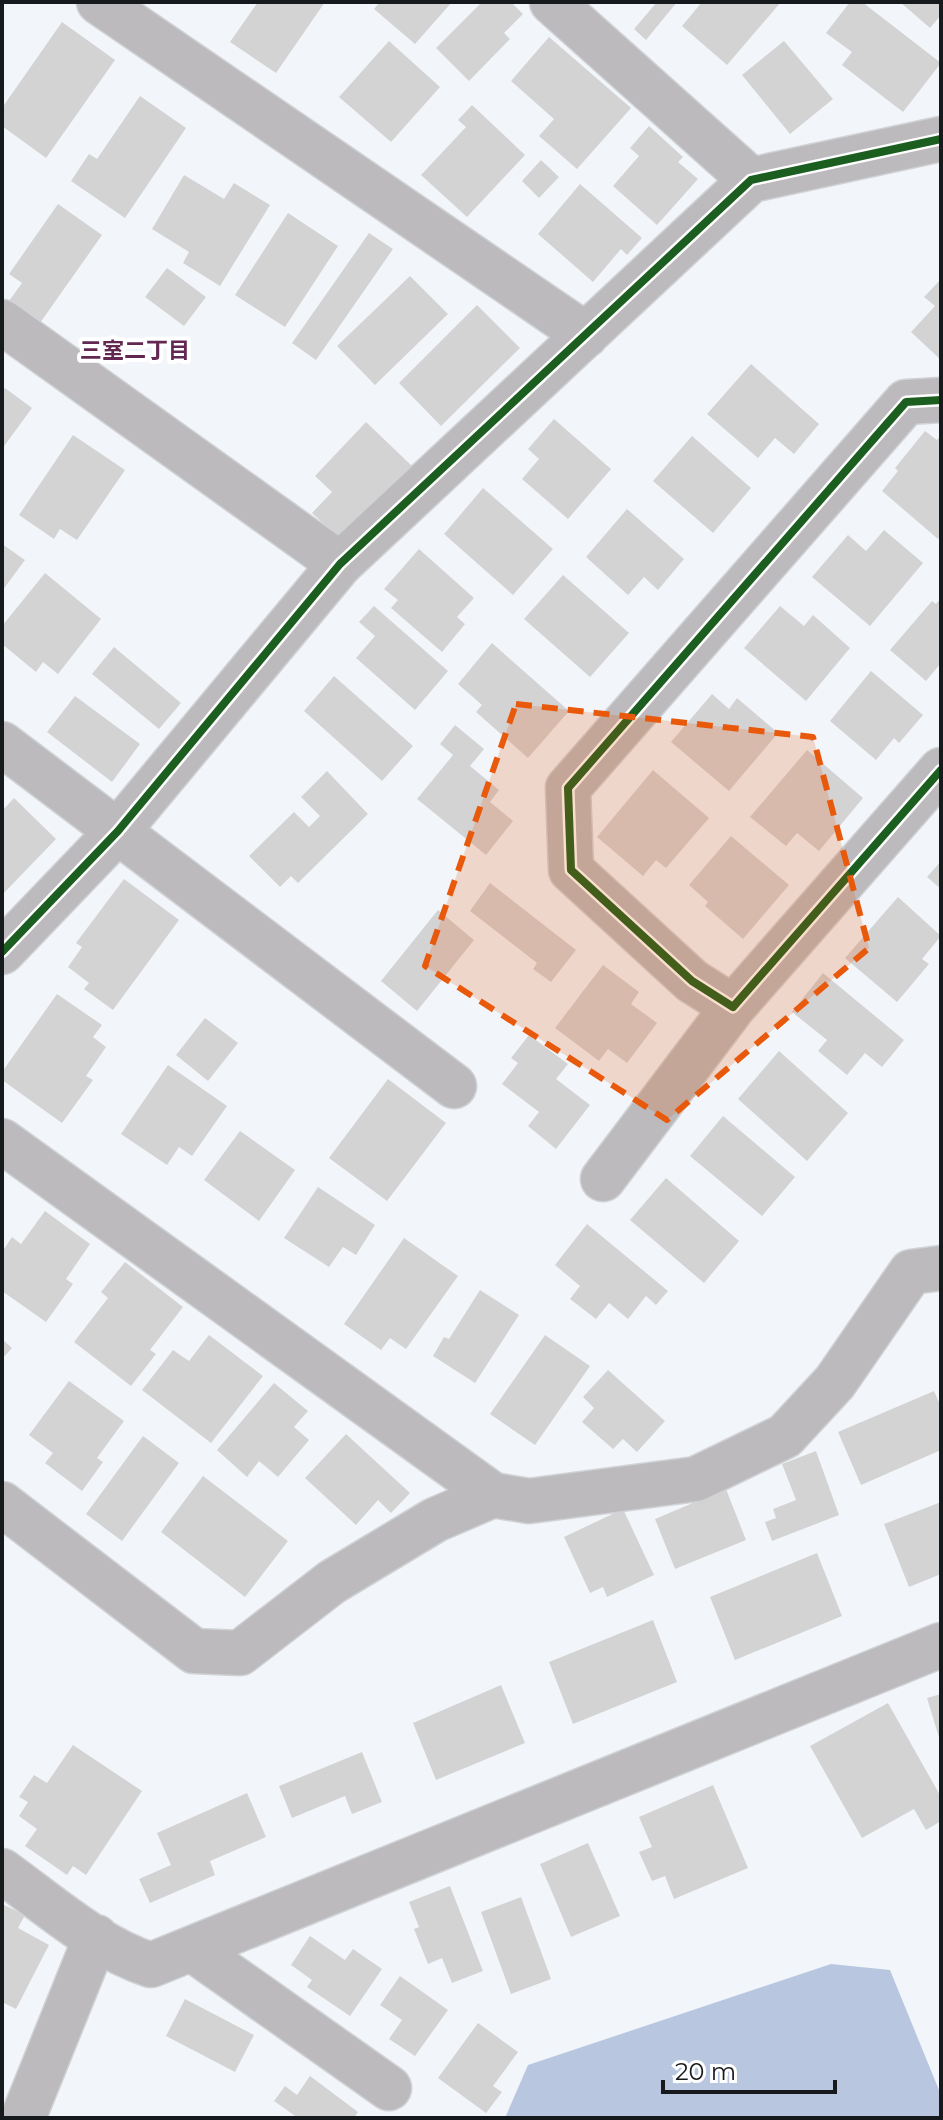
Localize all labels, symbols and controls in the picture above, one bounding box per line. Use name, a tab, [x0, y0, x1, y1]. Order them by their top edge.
district label: 三室二丁目	[80, 337, 190, 364]
scale bar	[663, 2044, 835, 2094]
text: 20 m	[675, 2057, 736, 2086]

